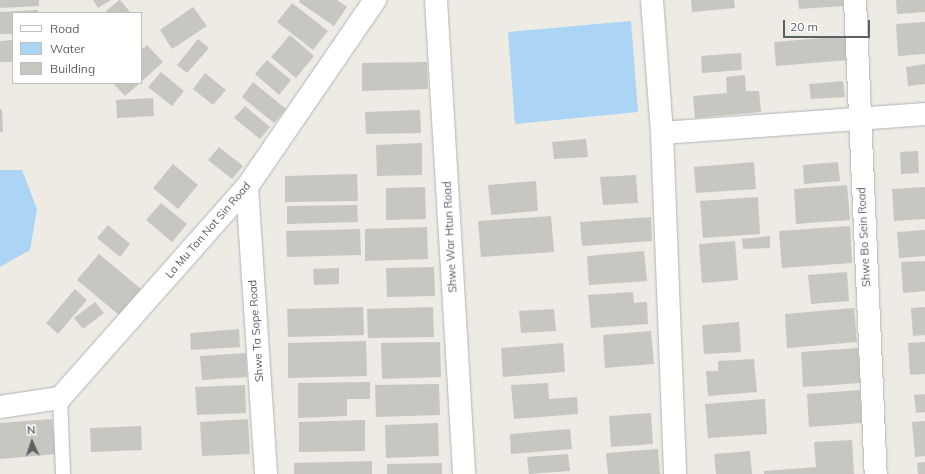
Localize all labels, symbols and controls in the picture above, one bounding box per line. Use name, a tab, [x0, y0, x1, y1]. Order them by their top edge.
legend	[12, 12, 142, 84]
scale bar	[785, 12, 872, 38]
text: 20 m	[790, 19, 818, 34]
text: Road	[50, 21, 79, 36]
text: Water	[50, 41, 85, 56]
text: Building	[50, 61, 95, 76]
street label: La Mu Tan Nat Sin Road	[163, 179, 253, 281]
street label: Shwe War Htun Road	[440, 181, 460, 293]
street label: Shwe Bo Sein Road	[855, 187, 873, 287]
street label: Shwe Ta Sope Road	[246, 279, 266, 383]
north arrow	[12, 422, 52, 462]
text: N	[27, 423, 36, 437]

